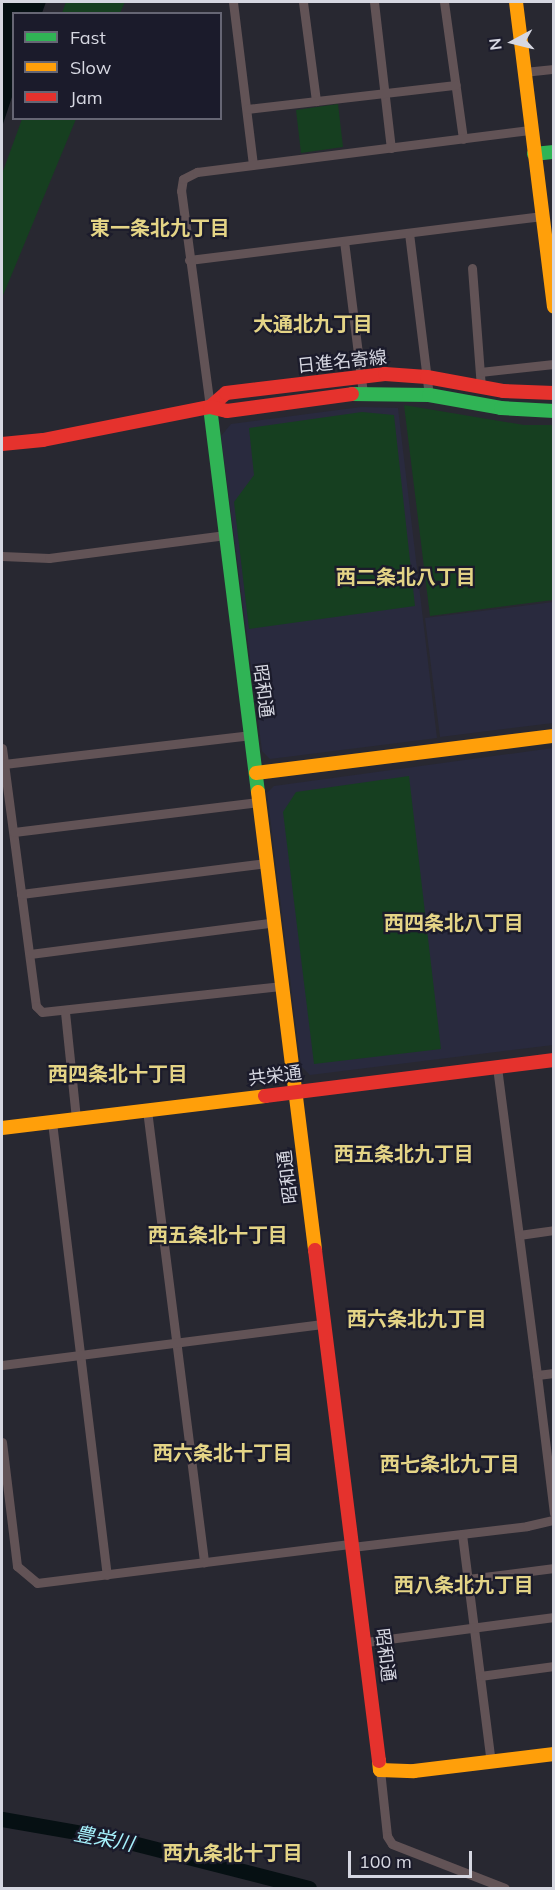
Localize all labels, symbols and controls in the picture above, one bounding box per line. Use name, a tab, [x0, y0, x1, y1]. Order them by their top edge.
legend	[12, 12, 222, 120]
north arrow	[483, 12, 543, 72]
text: Fast	[70, 26, 106, 49]
text: N	[484, 37, 506, 51]
text: Slow	[70, 56, 111, 79]
text: Jam	[70, 86, 103, 109]
district label: 東一条北九丁目	[90, 215, 230, 239]
district label: 大通北九丁目	[253, 311, 373, 335]
street label: 日進名寄線	[296, 347, 388, 377]
district label: 西二条北八丁目	[336, 564, 476, 588]
street label: 昭和通	[249, 663, 277, 719]
district label: 西四条北八丁目	[384, 910, 524, 934]
district label: 西四条北十丁目	[48, 1061, 188, 1085]
street label: 共栄通	[247, 1062, 303, 1090]
district label: 西五条北九丁目	[334, 1141, 474, 1165]
street label: 昭和通	[274, 1149, 302, 1205]
district label: 西五条北十丁目	[148, 1222, 288, 1246]
district label: 西六条北九丁目	[347, 1306, 487, 1330]
district label: 西六条北十丁目	[153, 1440, 293, 1464]
district label: 西七条北九丁目	[380, 1451, 520, 1475]
district label: 西八条北九丁目	[394, 1572, 534, 1596]
street label: 昭和通	[371, 1627, 399, 1683]
water label: 豊栄川	[72, 1820, 136, 1856]
scale bar	[351, 1839, 476, 1877]
district label: 西九条北十丁目	[163, 1840, 303, 1864]
text: 100 m	[359, 1850, 412, 1873]

